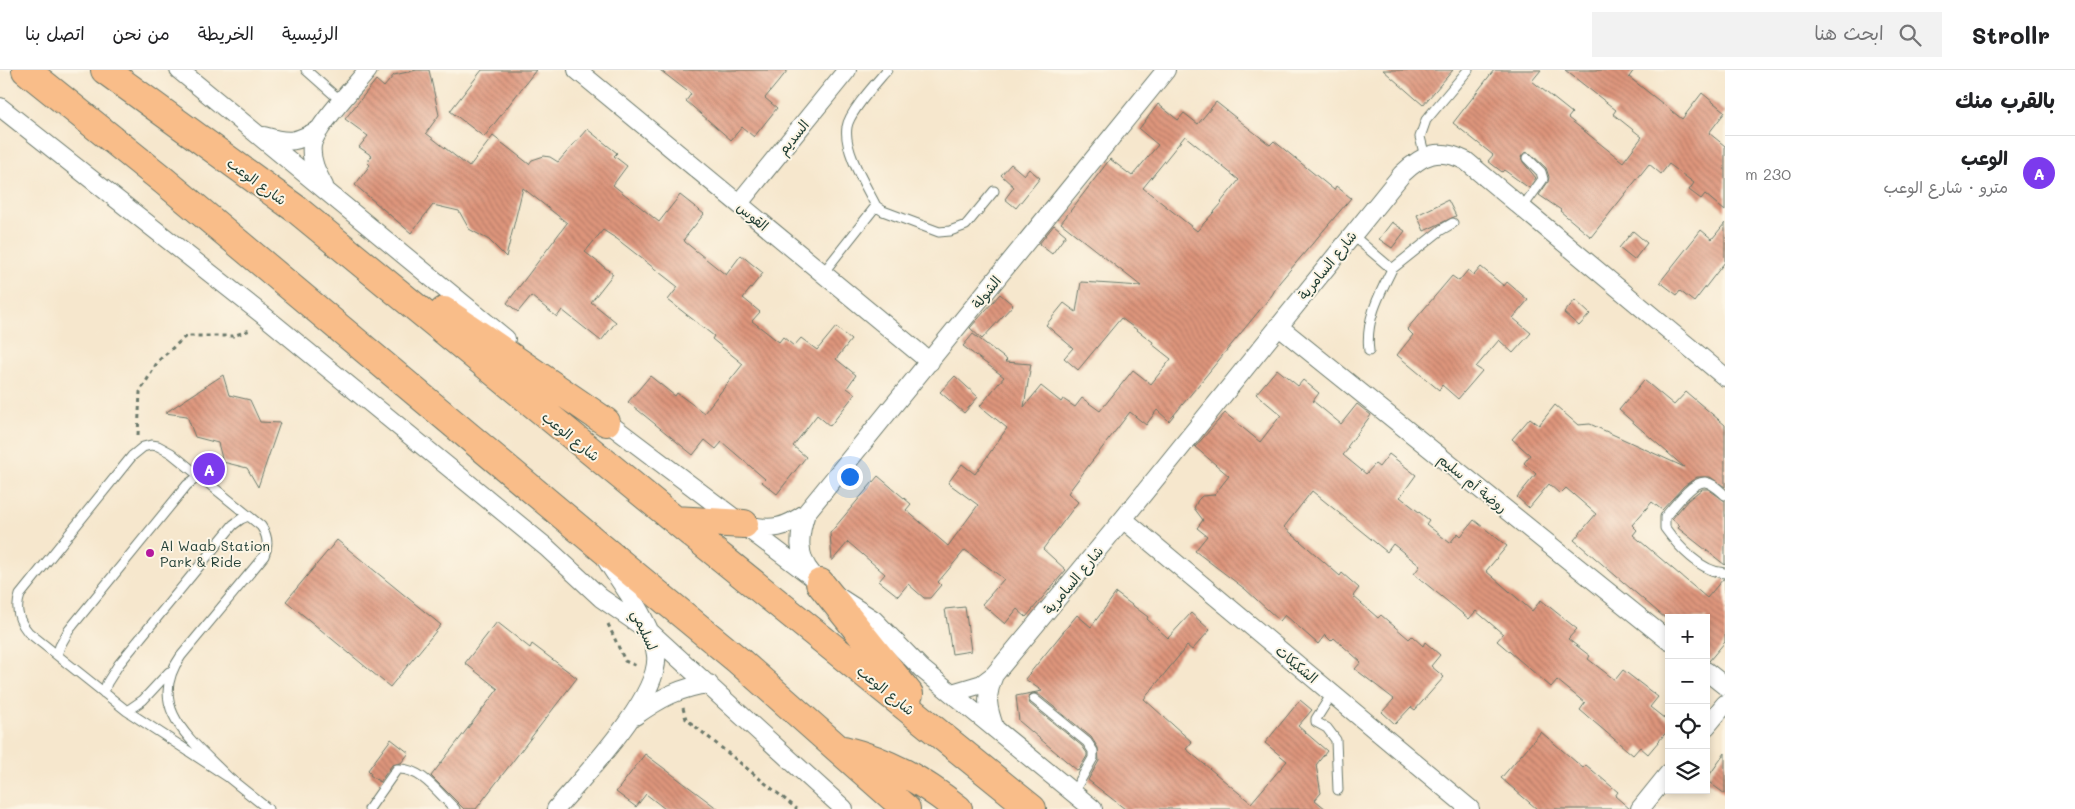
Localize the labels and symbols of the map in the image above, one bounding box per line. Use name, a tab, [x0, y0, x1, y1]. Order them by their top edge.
street label: السديم	[773, 116, 814, 160]
street label: شارع الوعب	[223, 153, 291, 210]
street label: القوس	[733, 197, 773, 235]
street label: شارع السامرية	[1293, 226, 1361, 304]
street label: الشولة	[967, 272, 1005, 312]
street label: شارع الوعب	[537, 407, 604, 466]
street label: روضة أم سليم	[1433, 449, 1512, 518]
pin: A	[193, 450, 225, 488]
your location	[837, 464, 863, 490]
place label: Al Waab Station Park & Ride	[160, 536, 270, 571]
street label: شارع السامرية	[1039, 542, 1108, 619]
marker: Al Waab Station Park & Ride	[144, 547, 156, 559]
street label: لسليمي	[624, 607, 662, 655]
street label: الشكيكات	[1272, 641, 1322, 687]
street label: شارع الوعب	[852, 661, 919, 720]

